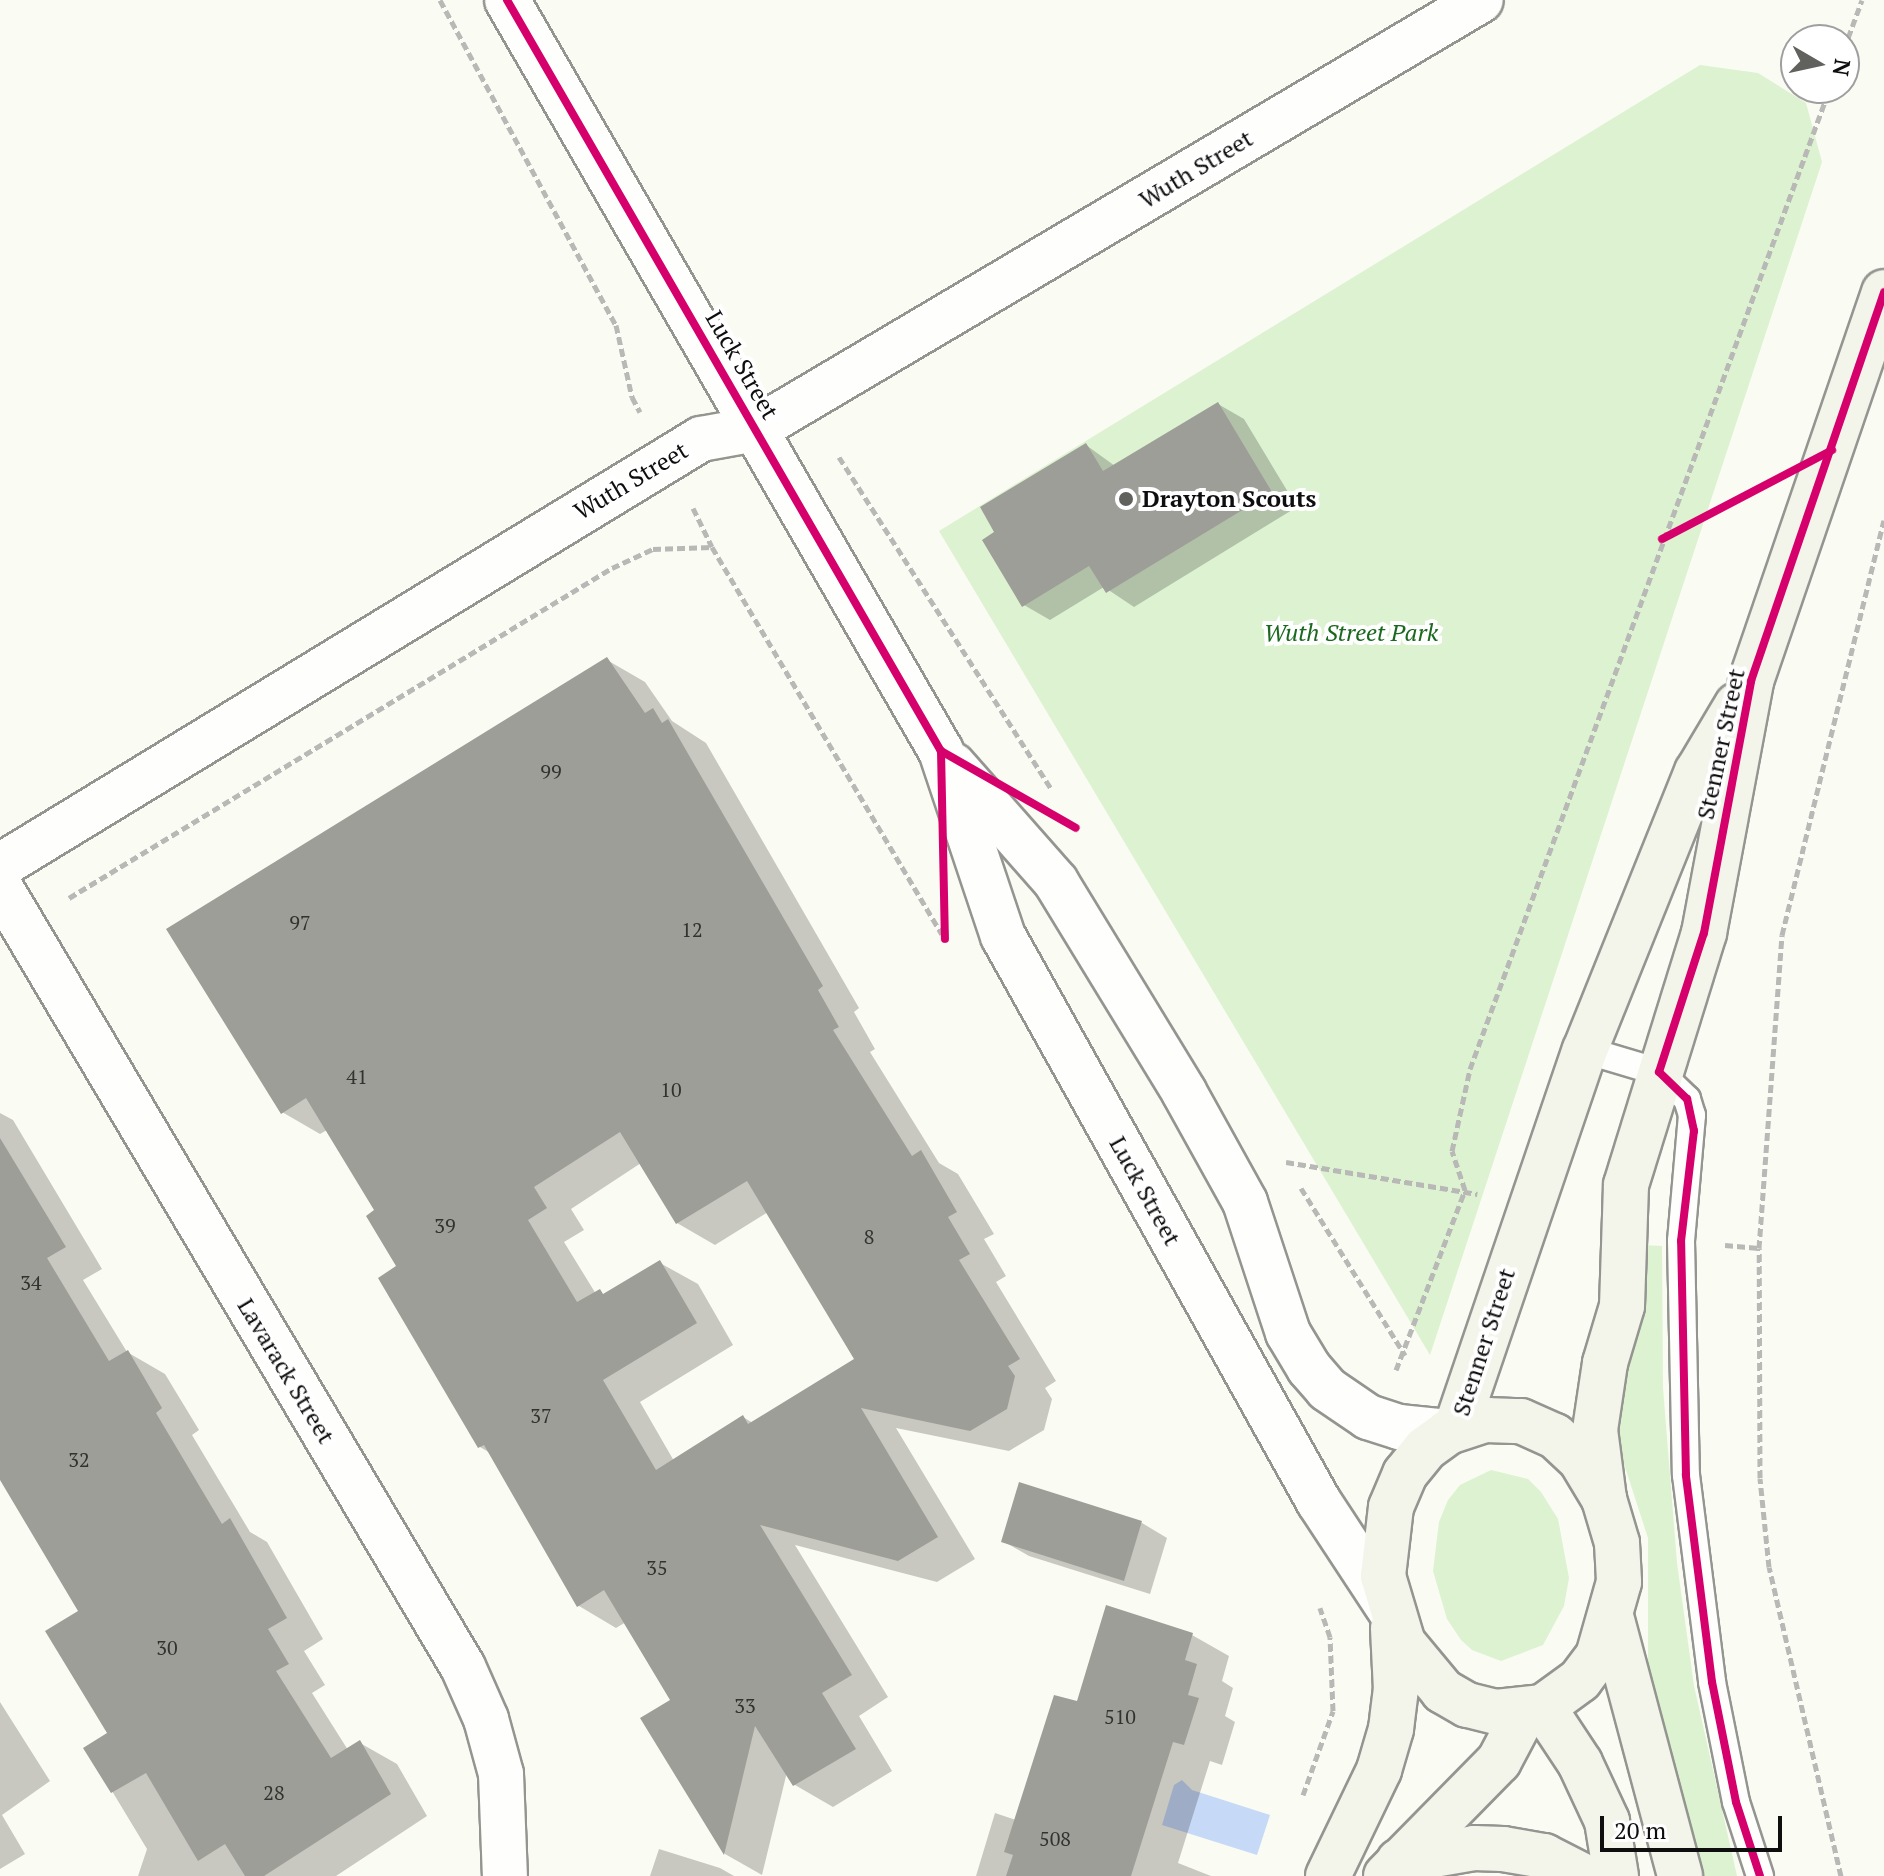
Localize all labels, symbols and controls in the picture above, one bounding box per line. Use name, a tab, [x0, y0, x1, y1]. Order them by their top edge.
north arrow	[1780, 24, 1860, 104]
text: N	[1827, 57, 1858, 78]
street label: Wuth Street	[1134, 124, 1258, 214]
street label: Luck Street	[699, 306, 785, 424]
street label: Wuth Street	[569, 436, 693, 526]
place label: Drayton Scouts	[1142, 485, 1316, 513]
marker: Drayton Scouts	[1117, 490, 1135, 508]
park label: Wuth Street Park	[1264, 619, 1438, 647]
street label: Stenner Street	[1691, 666, 1751, 822]
house number: 99	[540, 759, 562, 783]
house number: 97	[289, 910, 311, 934]
house number: 12	[681, 917, 703, 941]
house number: 41	[346, 1064, 368, 1088]
house number: 10	[660, 1077, 682, 1101]
street label: Luck Street	[1103, 1131, 1187, 1251]
house number: 39	[434, 1213, 456, 1237]
house number: 8	[864, 1224, 874, 1248]
street label: Stenner Street	[1447, 1265, 1521, 1419]
house number: 34	[20, 1270, 42, 1294]
street label: Lavarack Street	[231, 1293, 341, 1449]
house number: 37	[530, 1403, 552, 1427]
house number: 32	[68, 1447, 90, 1471]
house number: 35	[646, 1555, 668, 1579]
house number: 30	[156, 1635, 178, 1659]
house number: 33	[734, 1693, 756, 1717]
house number: 510	[1104, 1704, 1136, 1728]
house number: 28	[263, 1780, 285, 1804]
scale bar	[1604, 1800, 1786, 1850]
text: 20 m	[1614, 1814, 1666, 1846]
house number: 508	[1039, 1826, 1071, 1850]

